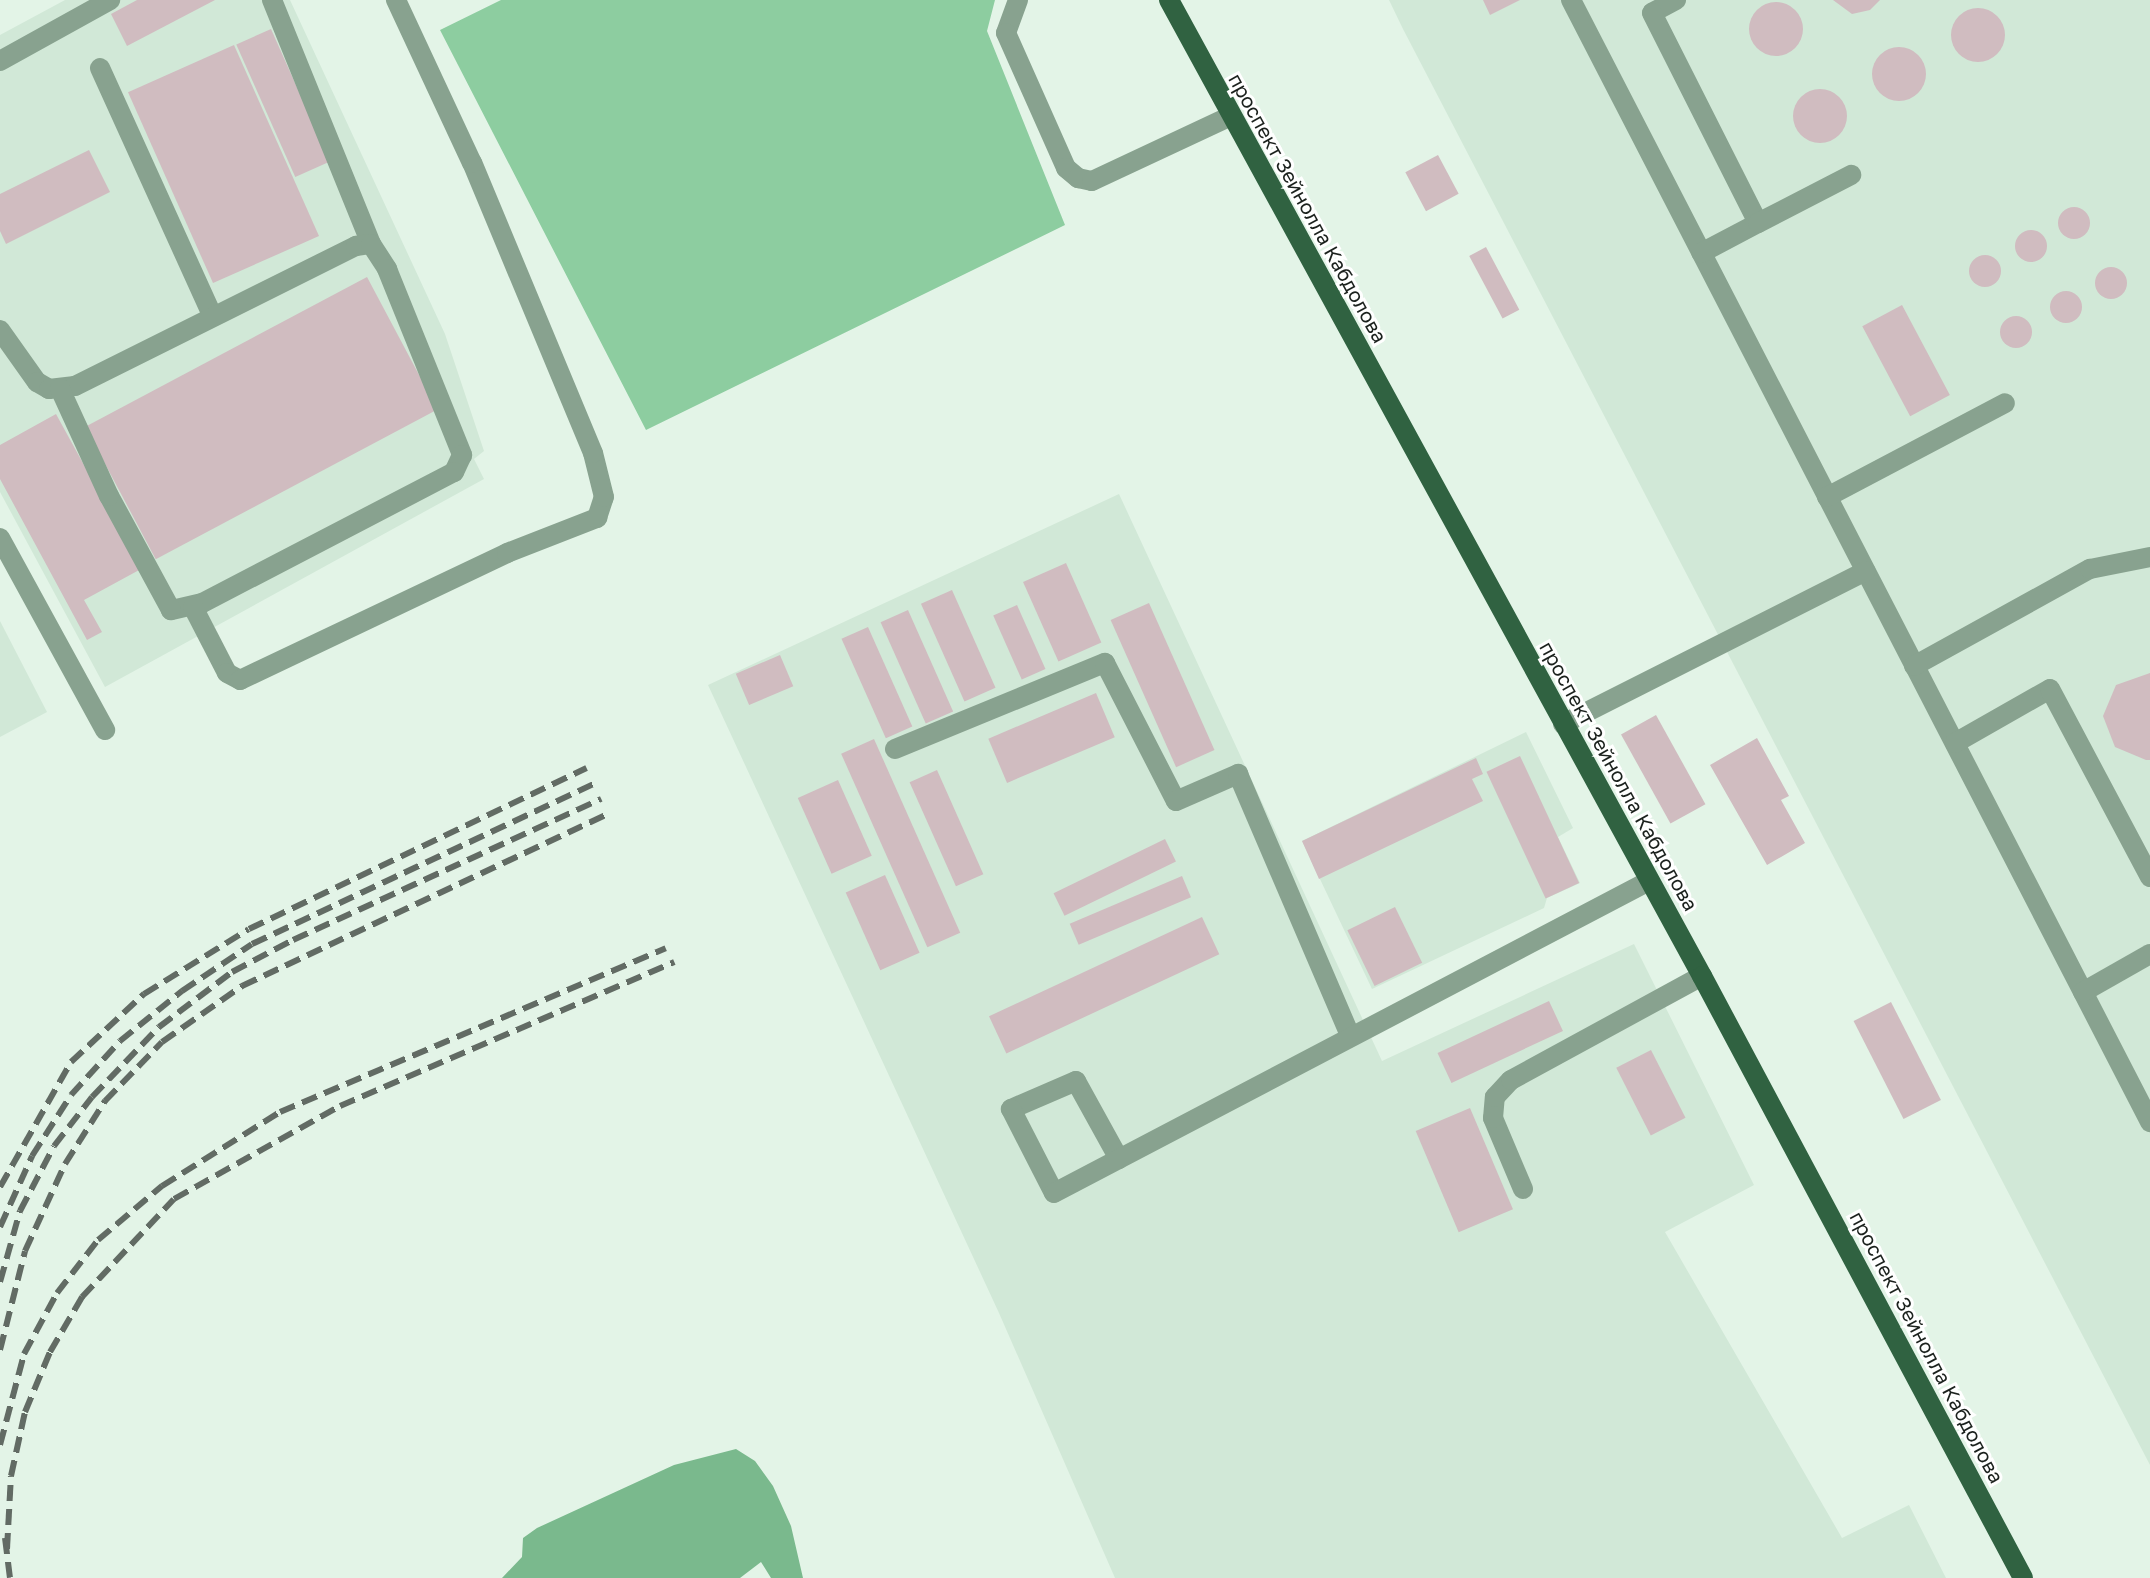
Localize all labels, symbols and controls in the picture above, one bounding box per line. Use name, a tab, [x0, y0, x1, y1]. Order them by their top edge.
street label: проспект Зейнолла Кабдолова	[1224, 69, 1392, 347]
street label: проспект Зейнолла Кабдолова	[1535, 637, 1703, 915]
street label: проспект Зейнолла Кабдолова	[1845, 1207, 2009, 1487]

